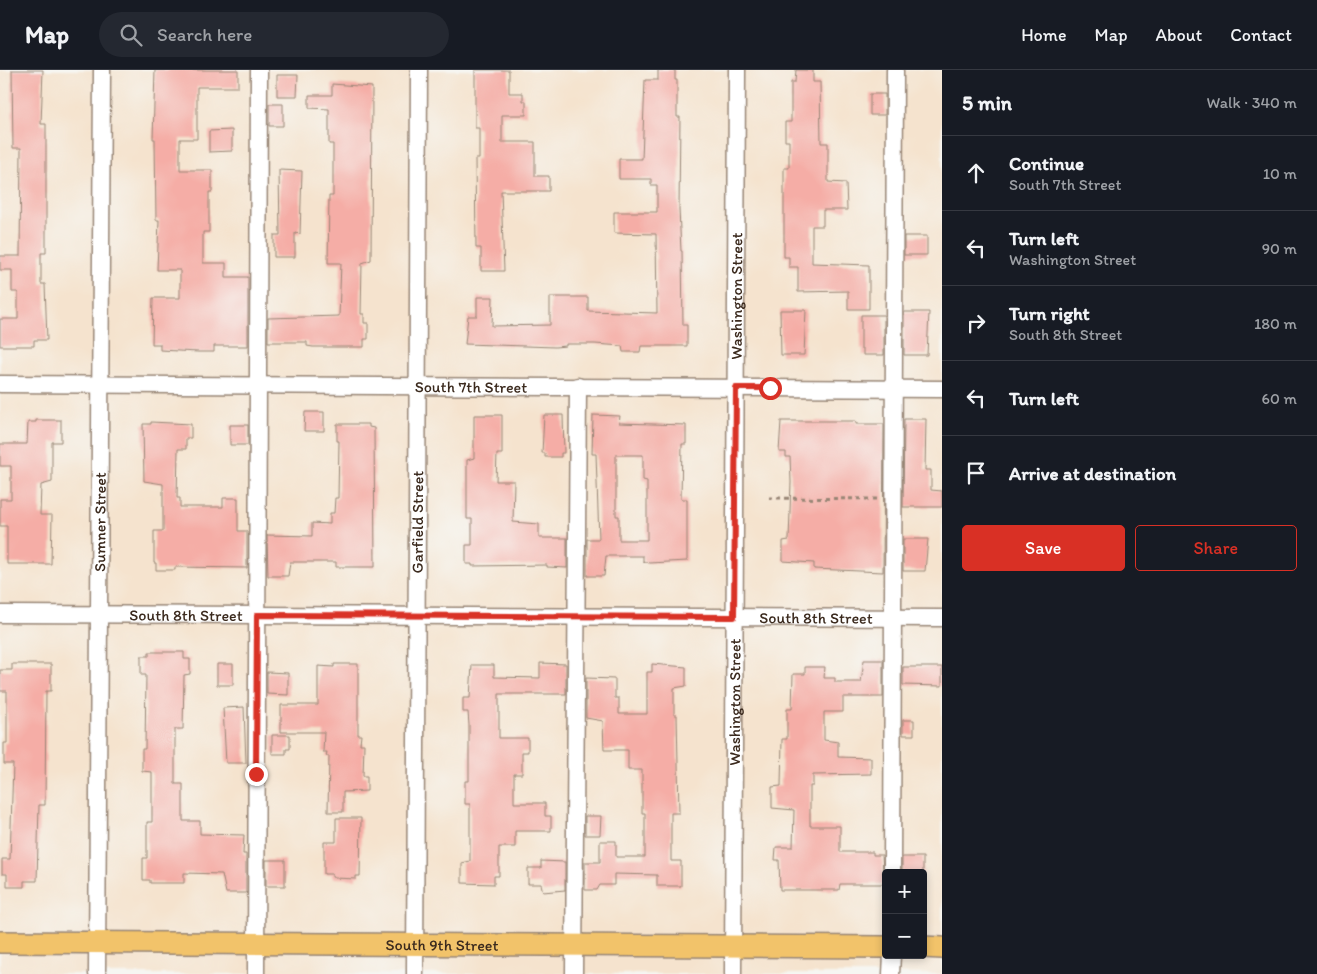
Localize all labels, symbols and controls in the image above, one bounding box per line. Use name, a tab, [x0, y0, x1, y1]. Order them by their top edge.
search box	[99, 12, 449, 57]
text: Map	[25, 20, 69, 49]
icon: search	[117, 21, 145, 49]
text: Search here	[157, 23, 252, 46]
text: Home	[1021, 24, 1067, 46]
text: Map	[1095, 24, 1128, 46]
text: About	[1156, 24, 1202, 46]
text: Contact	[1230, 24, 1292, 46]
text: 5 min	[962, 90, 1012, 115]
text: Walk · 340 m	[1207, 93, 1297, 112]
text: Continue	[1009, 152, 1084, 175]
icon: ahead	[962, 159, 990, 187]
text: 10 m	[1263, 164, 1297, 183]
text: South 7th Street	[1009, 175, 1121, 194]
text: Turn left	[1009, 227, 1079, 250]
street label: Washington Street	[726, 232, 746, 360]
icon: left	[962, 234, 990, 262]
text: 90 m	[1262, 239, 1297, 258]
text: Washington Street	[1009, 250, 1136, 269]
text: Turn right	[1009, 302, 1090, 325]
icon: right	[962, 309, 990, 337]
text: 180 m	[1254, 314, 1297, 333]
text: South 8th Street	[1009, 325, 1122, 344]
street label: South 7th Street	[415, 377, 527, 396]
route start	[759, 377, 782, 400]
icon: left	[962, 384, 990, 412]
text: Turn left	[1009, 387, 1079, 410]
text: 60 m	[1262, 389, 1297, 408]
icon: arrive	[962, 459, 990, 487]
text: Arrive at destination	[1009, 462, 1176, 485]
street label: Garfield Street	[407, 471, 427, 573]
street label: Sumner Street	[90, 472, 109, 572]
button: Save	[962, 525, 1125, 571]
button: Share	[1135, 525, 1297, 571]
street label: South 8th Street	[129, 605, 243, 625]
street label: South 8th Street	[759, 608, 873, 627]
street label: Washington Street	[724, 638, 744, 766]
route end	[245, 763, 268, 786]
map controls	[882, 869, 927, 959]
button: +	[882, 869, 927, 914]
button: −	[882, 914, 927, 959]
street label: South 9th Street	[385, 935, 499, 954]

